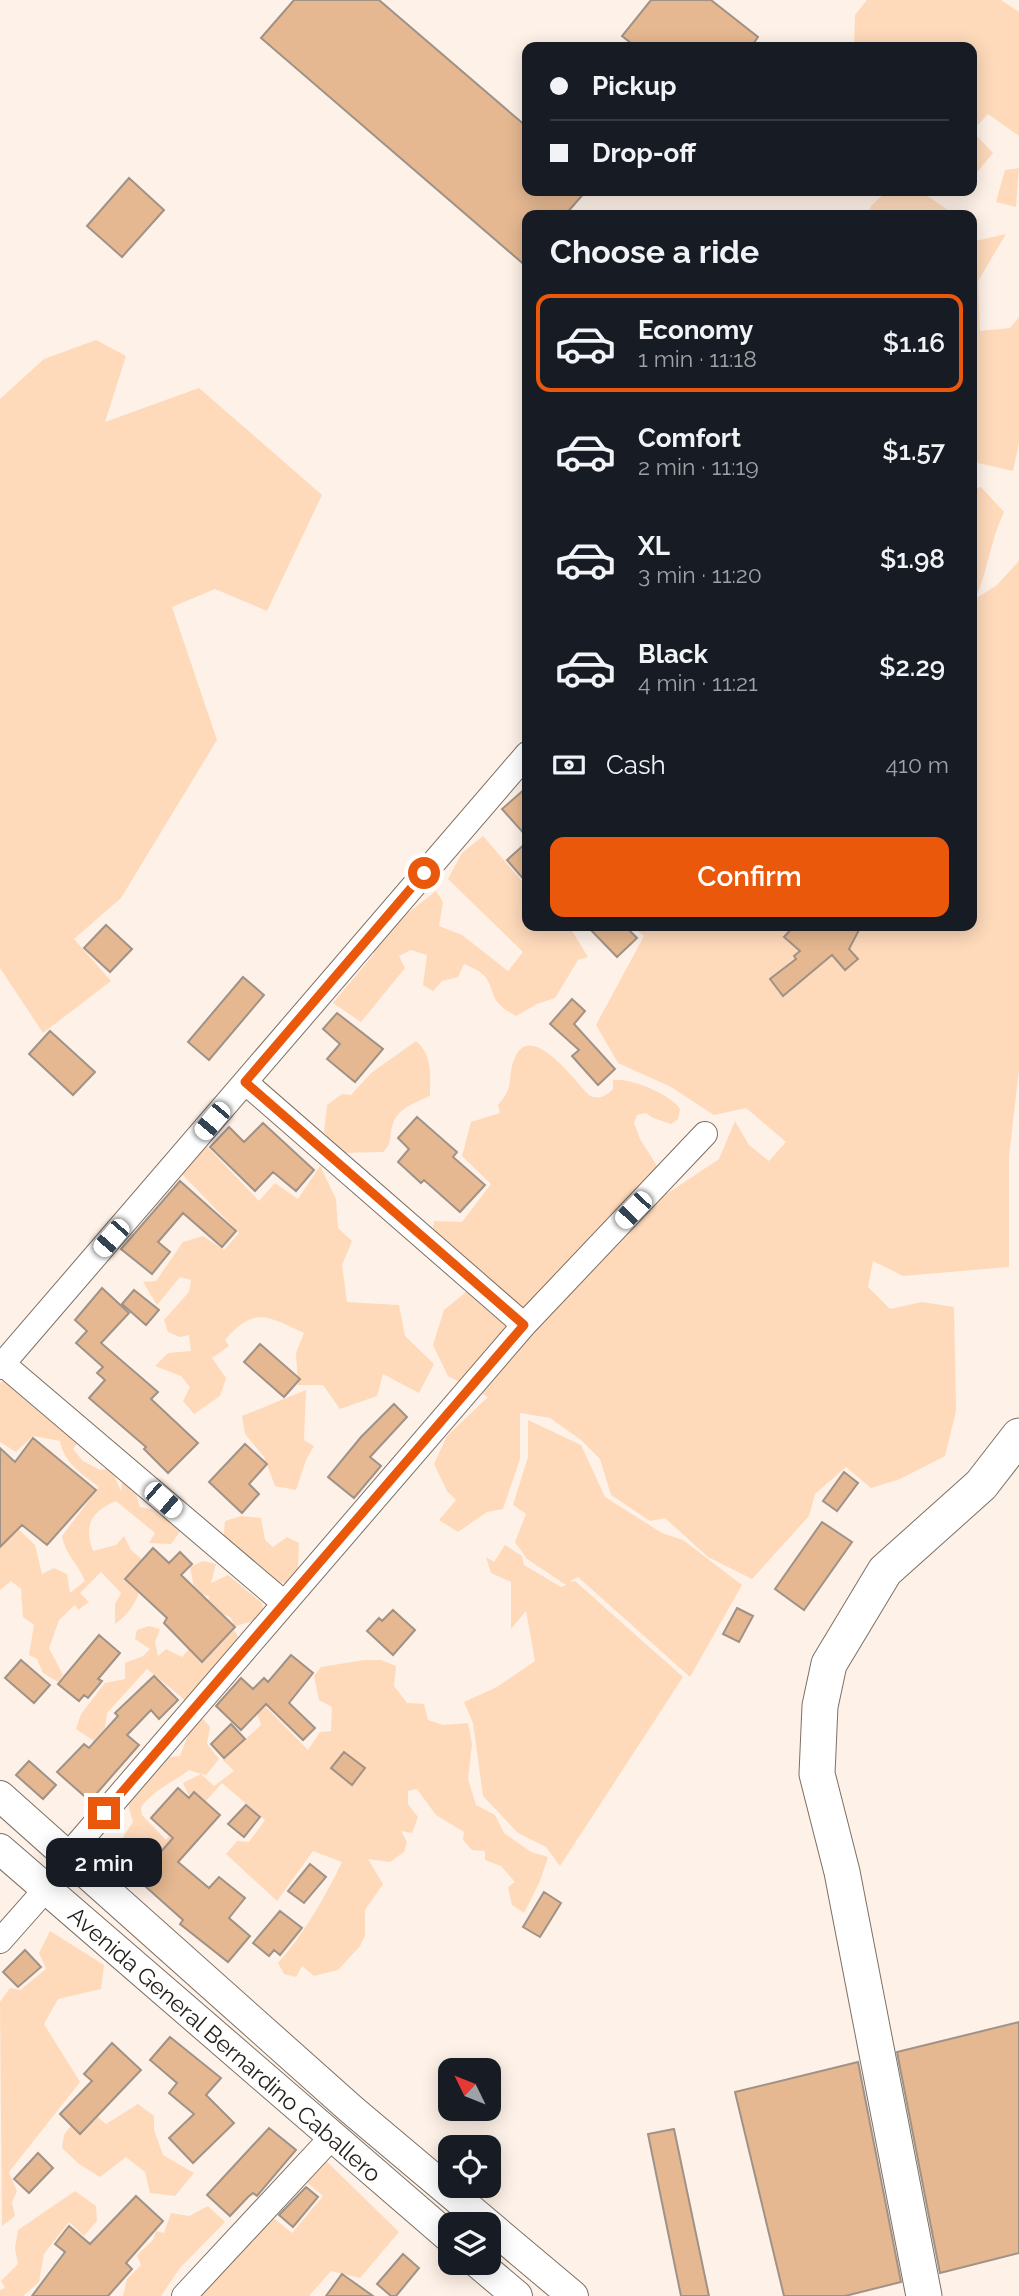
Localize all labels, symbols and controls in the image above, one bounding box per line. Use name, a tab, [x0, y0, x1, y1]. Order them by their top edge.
text: Pickup	[592, 71, 677, 101]
text: Drop-off	[592, 138, 696, 168]
text: Choose a ride	[550, 233, 759, 270]
icon: car	[554, 312, 617, 375]
text: Economy	[638, 315, 753, 345]
text: $1.16	[883, 328, 945, 358]
text: 1 min · 11:18	[638, 345, 757, 372]
icon: car	[554, 420, 617, 483]
text: Comfort	[638, 423, 741, 453]
text: $1.57	[882, 436, 945, 466]
text: 2 min · 11:19	[638, 453, 759, 480]
icon: car	[554, 528, 617, 591]
text: XL	[638, 531, 670, 561]
text: $1.98	[880, 544, 945, 574]
text: 3 min · 11:20	[638, 561, 762, 588]
icon: car	[554, 636, 617, 699]
text: Black	[638, 639, 708, 669]
text: $2.29	[879, 652, 945, 682]
text: 4 min · 11:21	[638, 669, 758, 696]
icon: cash	[550, 746, 588, 784]
text: Cash	[606, 750, 666, 780]
text: 410 m	[886, 751, 949, 778]
button: Confirm	[550, 837, 949, 917]
route start	[408, 857, 440, 889]
car	[191, 1098, 234, 1144]
car	[611, 1188, 656, 1232]
car	[90, 1215, 133, 1261]
car	[141, 1478, 186, 1522]
route end	[88, 1797, 120, 1829]
callout: 2 min	[46, 1838, 162, 1886]
text: 2 min	[75, 1849, 133, 1876]
street label: Avenida General Bernardino Caballero	[63, 1901, 387, 2187]
north arrow	[438, 2058, 500, 2121]
map controls	[438, 2058, 501, 2275]
button: locate	[438, 2135, 501, 2198]
button: layers	[438, 2212, 501, 2275]

